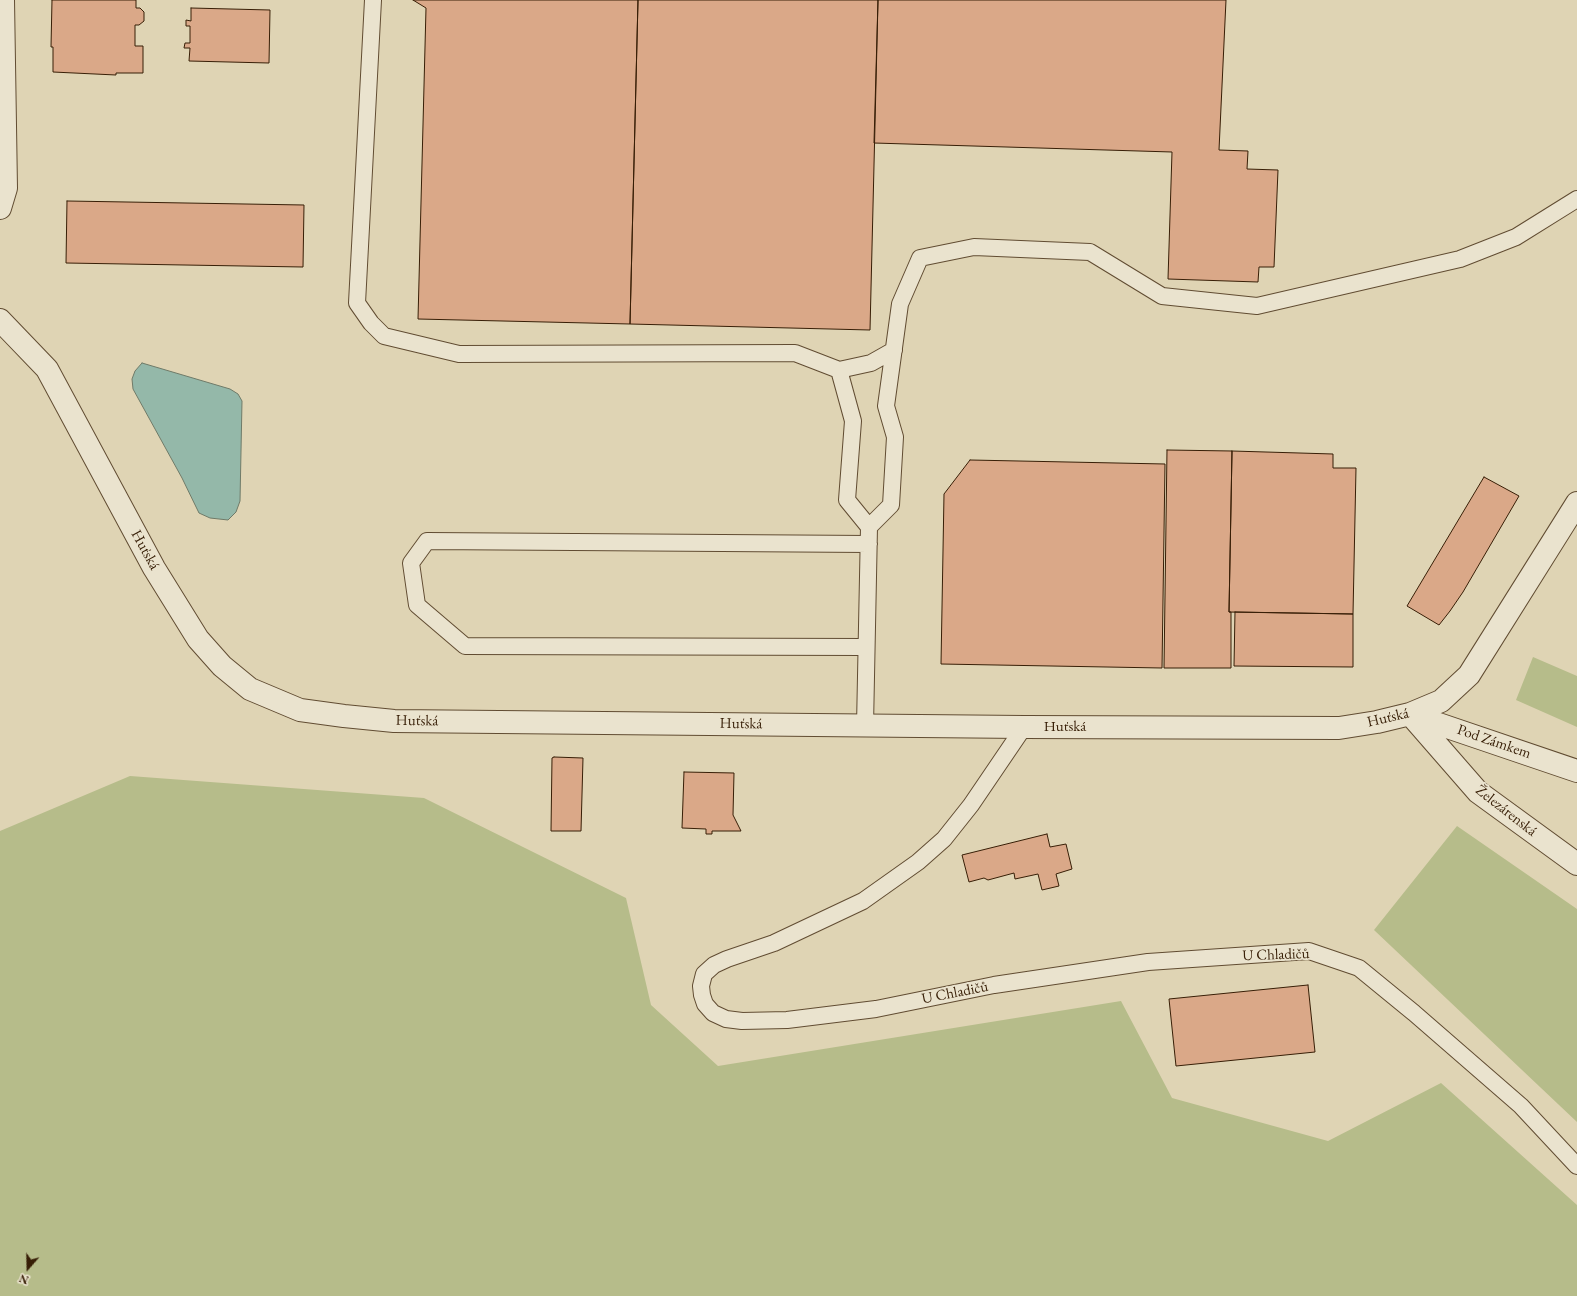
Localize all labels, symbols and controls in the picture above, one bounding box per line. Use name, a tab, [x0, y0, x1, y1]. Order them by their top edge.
street label: Huťská	[127, 527, 163, 573]
street label: Huťská	[1365, 704, 1411, 732]
street label: Huťská	[396, 712, 438, 730]
street label: Huťská	[720, 715, 762, 733]
street label: Huťská	[1044, 718, 1086, 736]
street label: Pod Zámkem	[1455, 721, 1533, 763]
street label: Železárenská	[1472, 782, 1540, 840]
street label: U Chladičů	[1242, 945, 1310, 965]
street label: U Chladičů	[920, 978, 990, 1008]
north arrow	[8, 1248, 48, 1288]
text: N	[17, 1271, 30, 1287]

